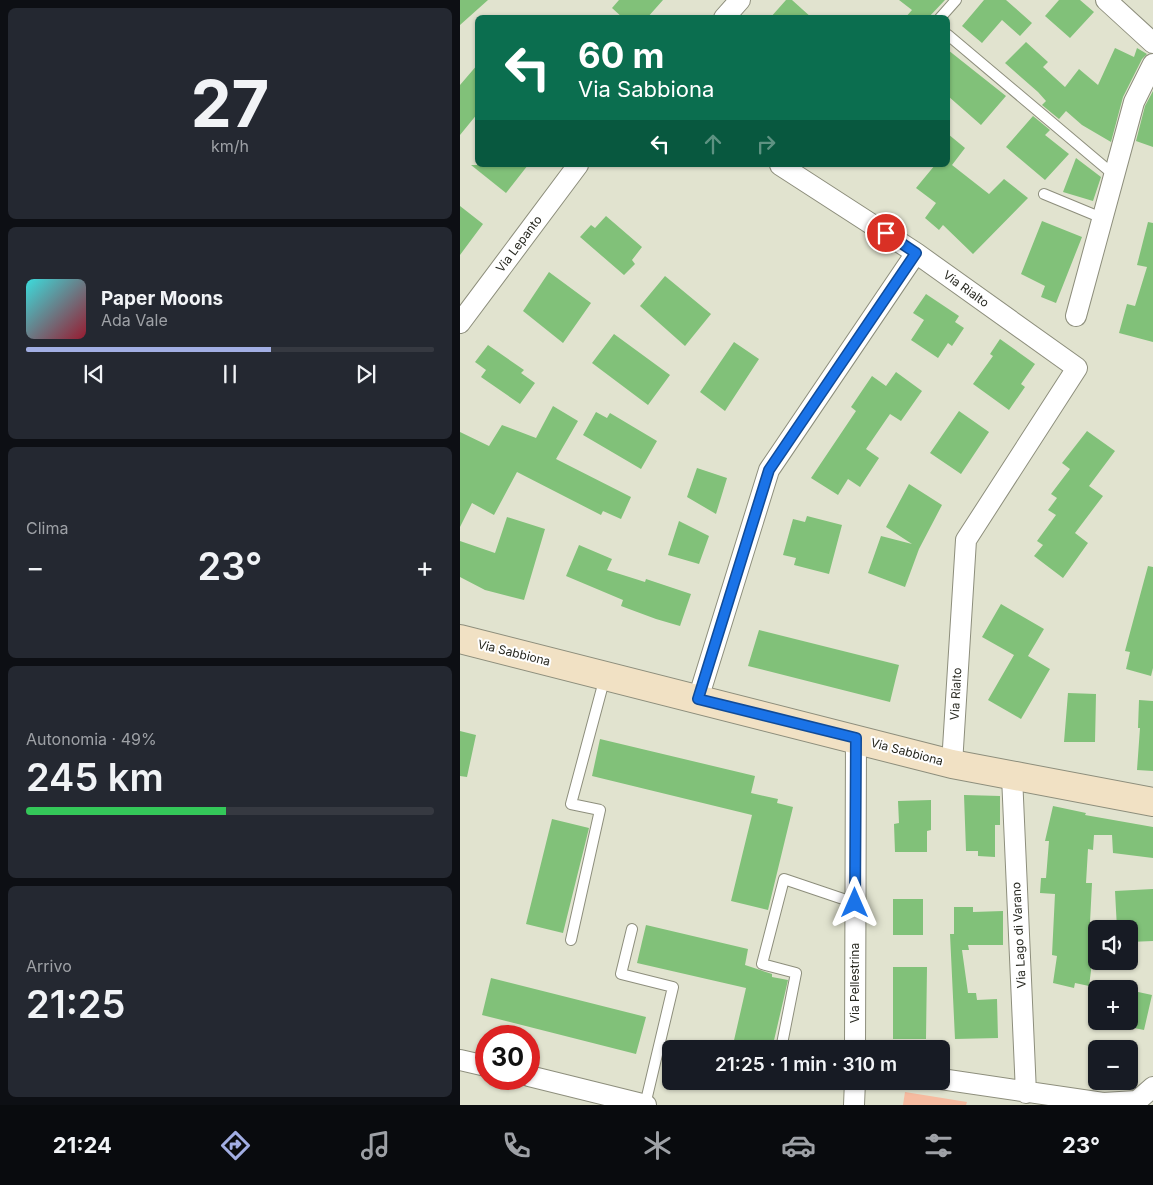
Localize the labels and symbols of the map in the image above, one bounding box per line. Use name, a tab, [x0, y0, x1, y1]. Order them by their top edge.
street label: Via Lepanto	[492, 212, 545, 275]
pin	[865, 212, 907, 254]
street label: Via Rialto	[941, 267, 992, 310]
street label: Via Sabbiona	[476, 636, 552, 669]
street label: Via Rialto	[947, 667, 964, 721]
street label: Via Sabbiona	[869, 735, 945, 768]
position arrow	[828, 876, 880, 928]
street label: Via Lago di Varano	[1008, 882, 1029, 989]
street label: Via Pellestrina	[847, 943, 862, 1023]
speed limit sign: 30	[475, 1025, 540, 1090]

